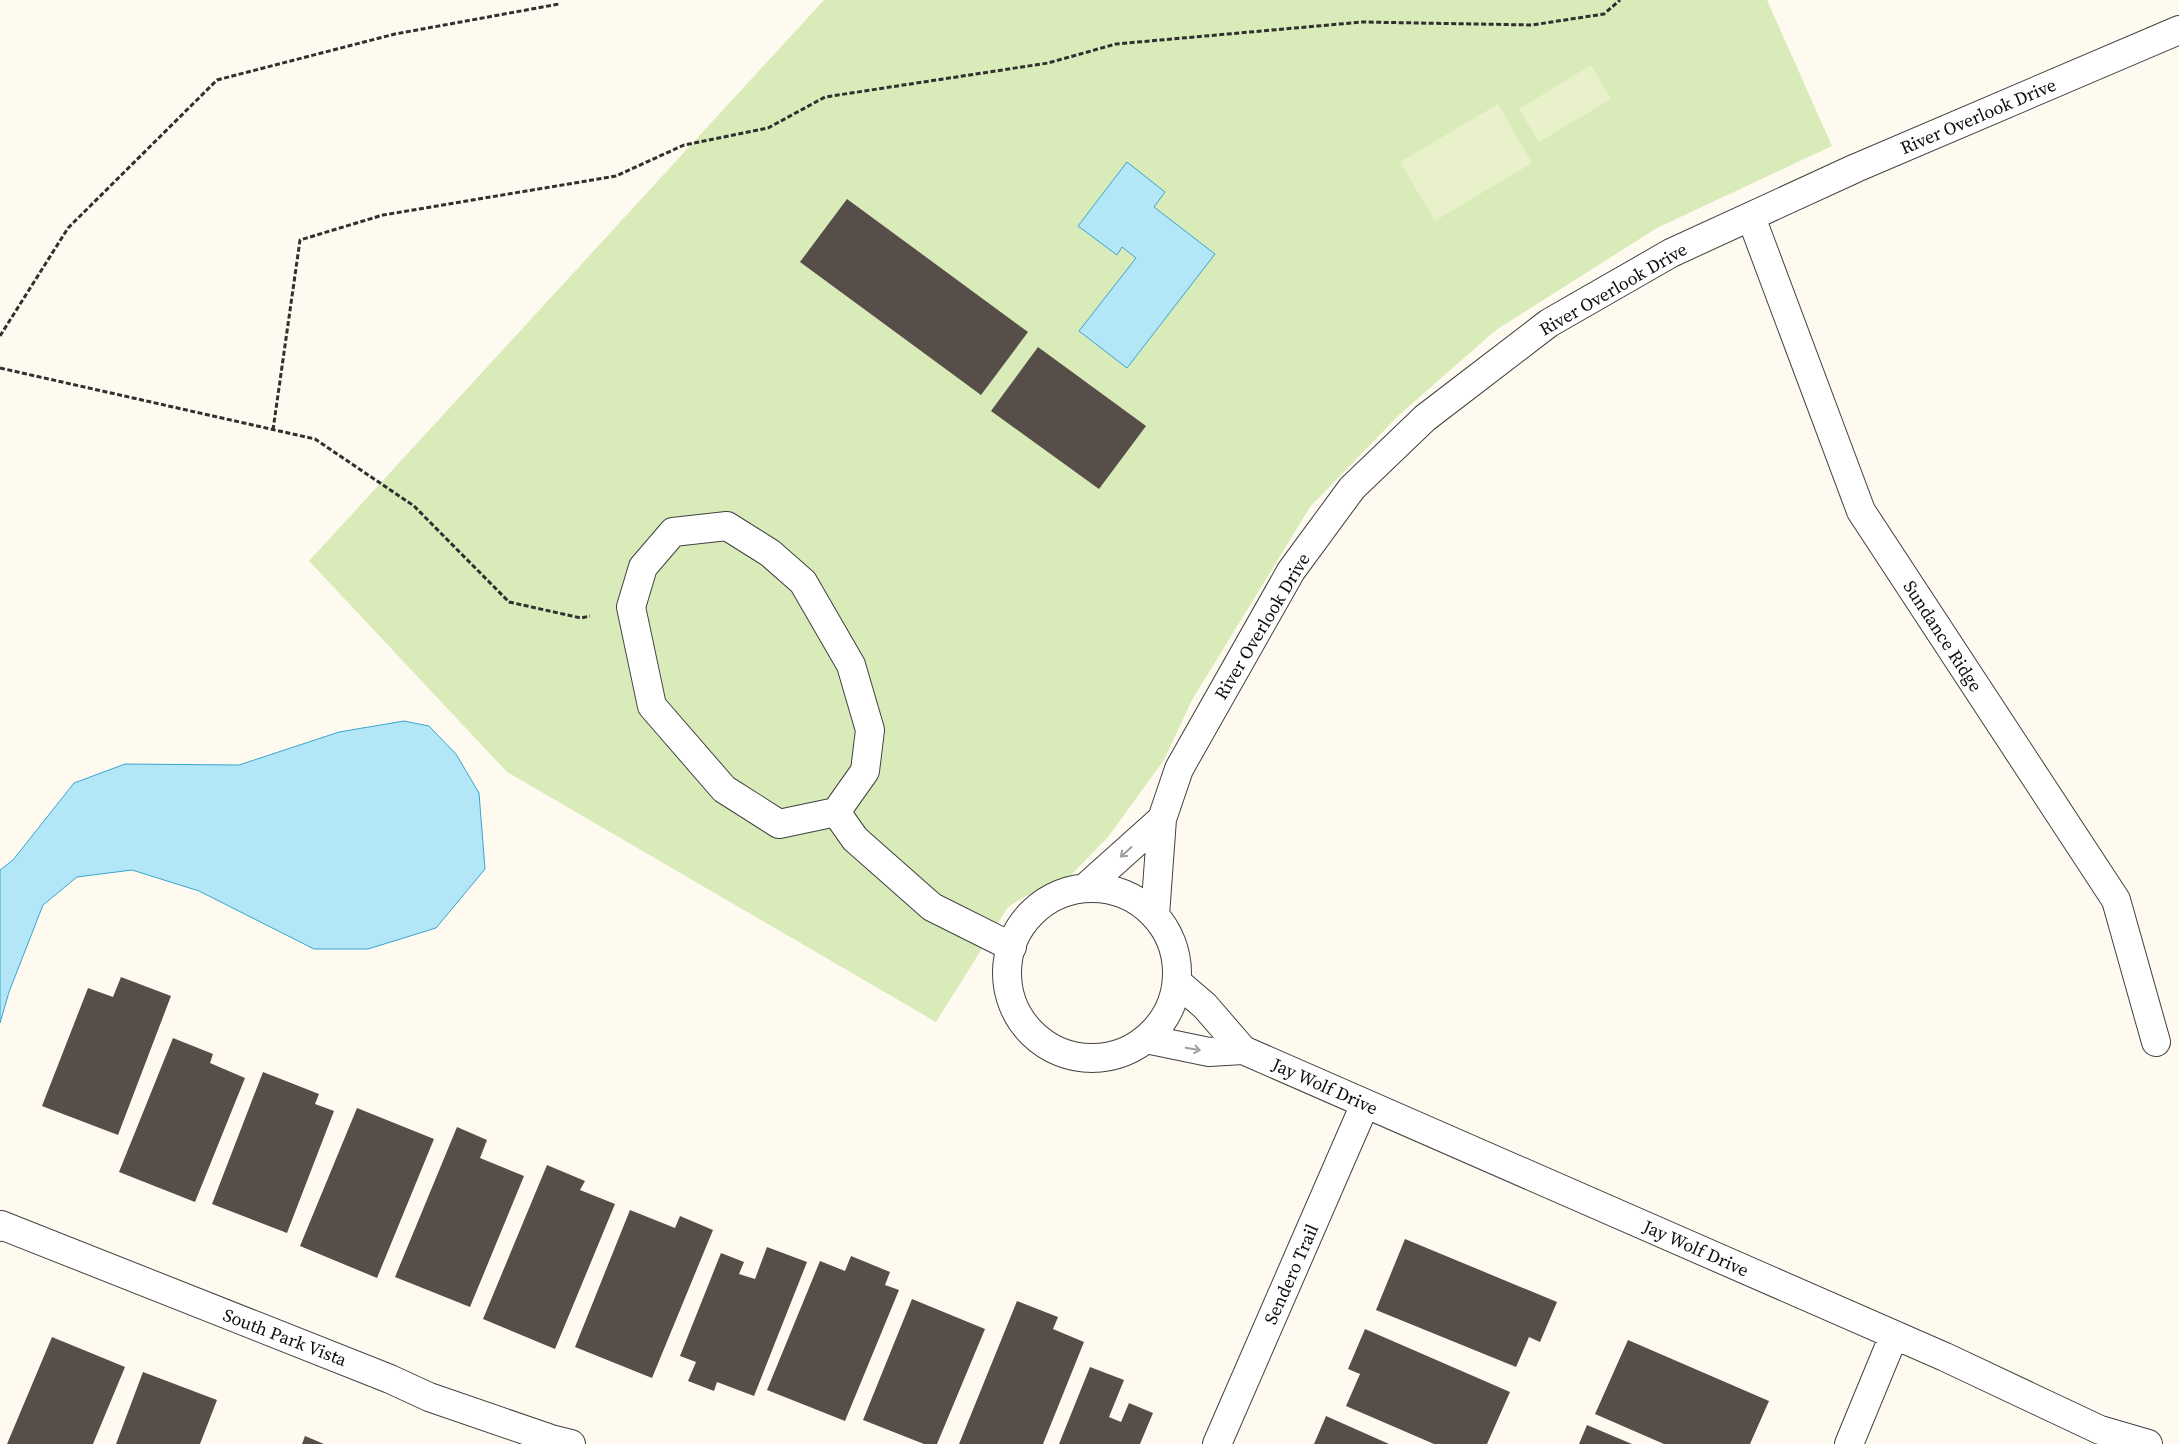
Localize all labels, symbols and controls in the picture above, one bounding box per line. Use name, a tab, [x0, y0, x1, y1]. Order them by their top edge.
street label: River Overlook Drive	[1896, 72, 2060, 160]
street label: River Overlook Drive	[1534, 236, 1692, 342]
street label: River Overlook Drive	[1208, 548, 1316, 704]
street label: Sundance Ridge	[1898, 575, 1988, 697]
one-way arrow	[1120, 847, 1133, 858]
one-way arrow	[1185, 1045, 1201, 1055]
street label: Jay Wolf Drive	[1267, 1051, 1382, 1120]
street label: Jay Wolf Drive	[1638, 1213, 1753, 1282]
street label: Sendero Trail	[1258, 1220, 1324, 1328]
street label: South Park Vista	[220, 1302, 351, 1372]

